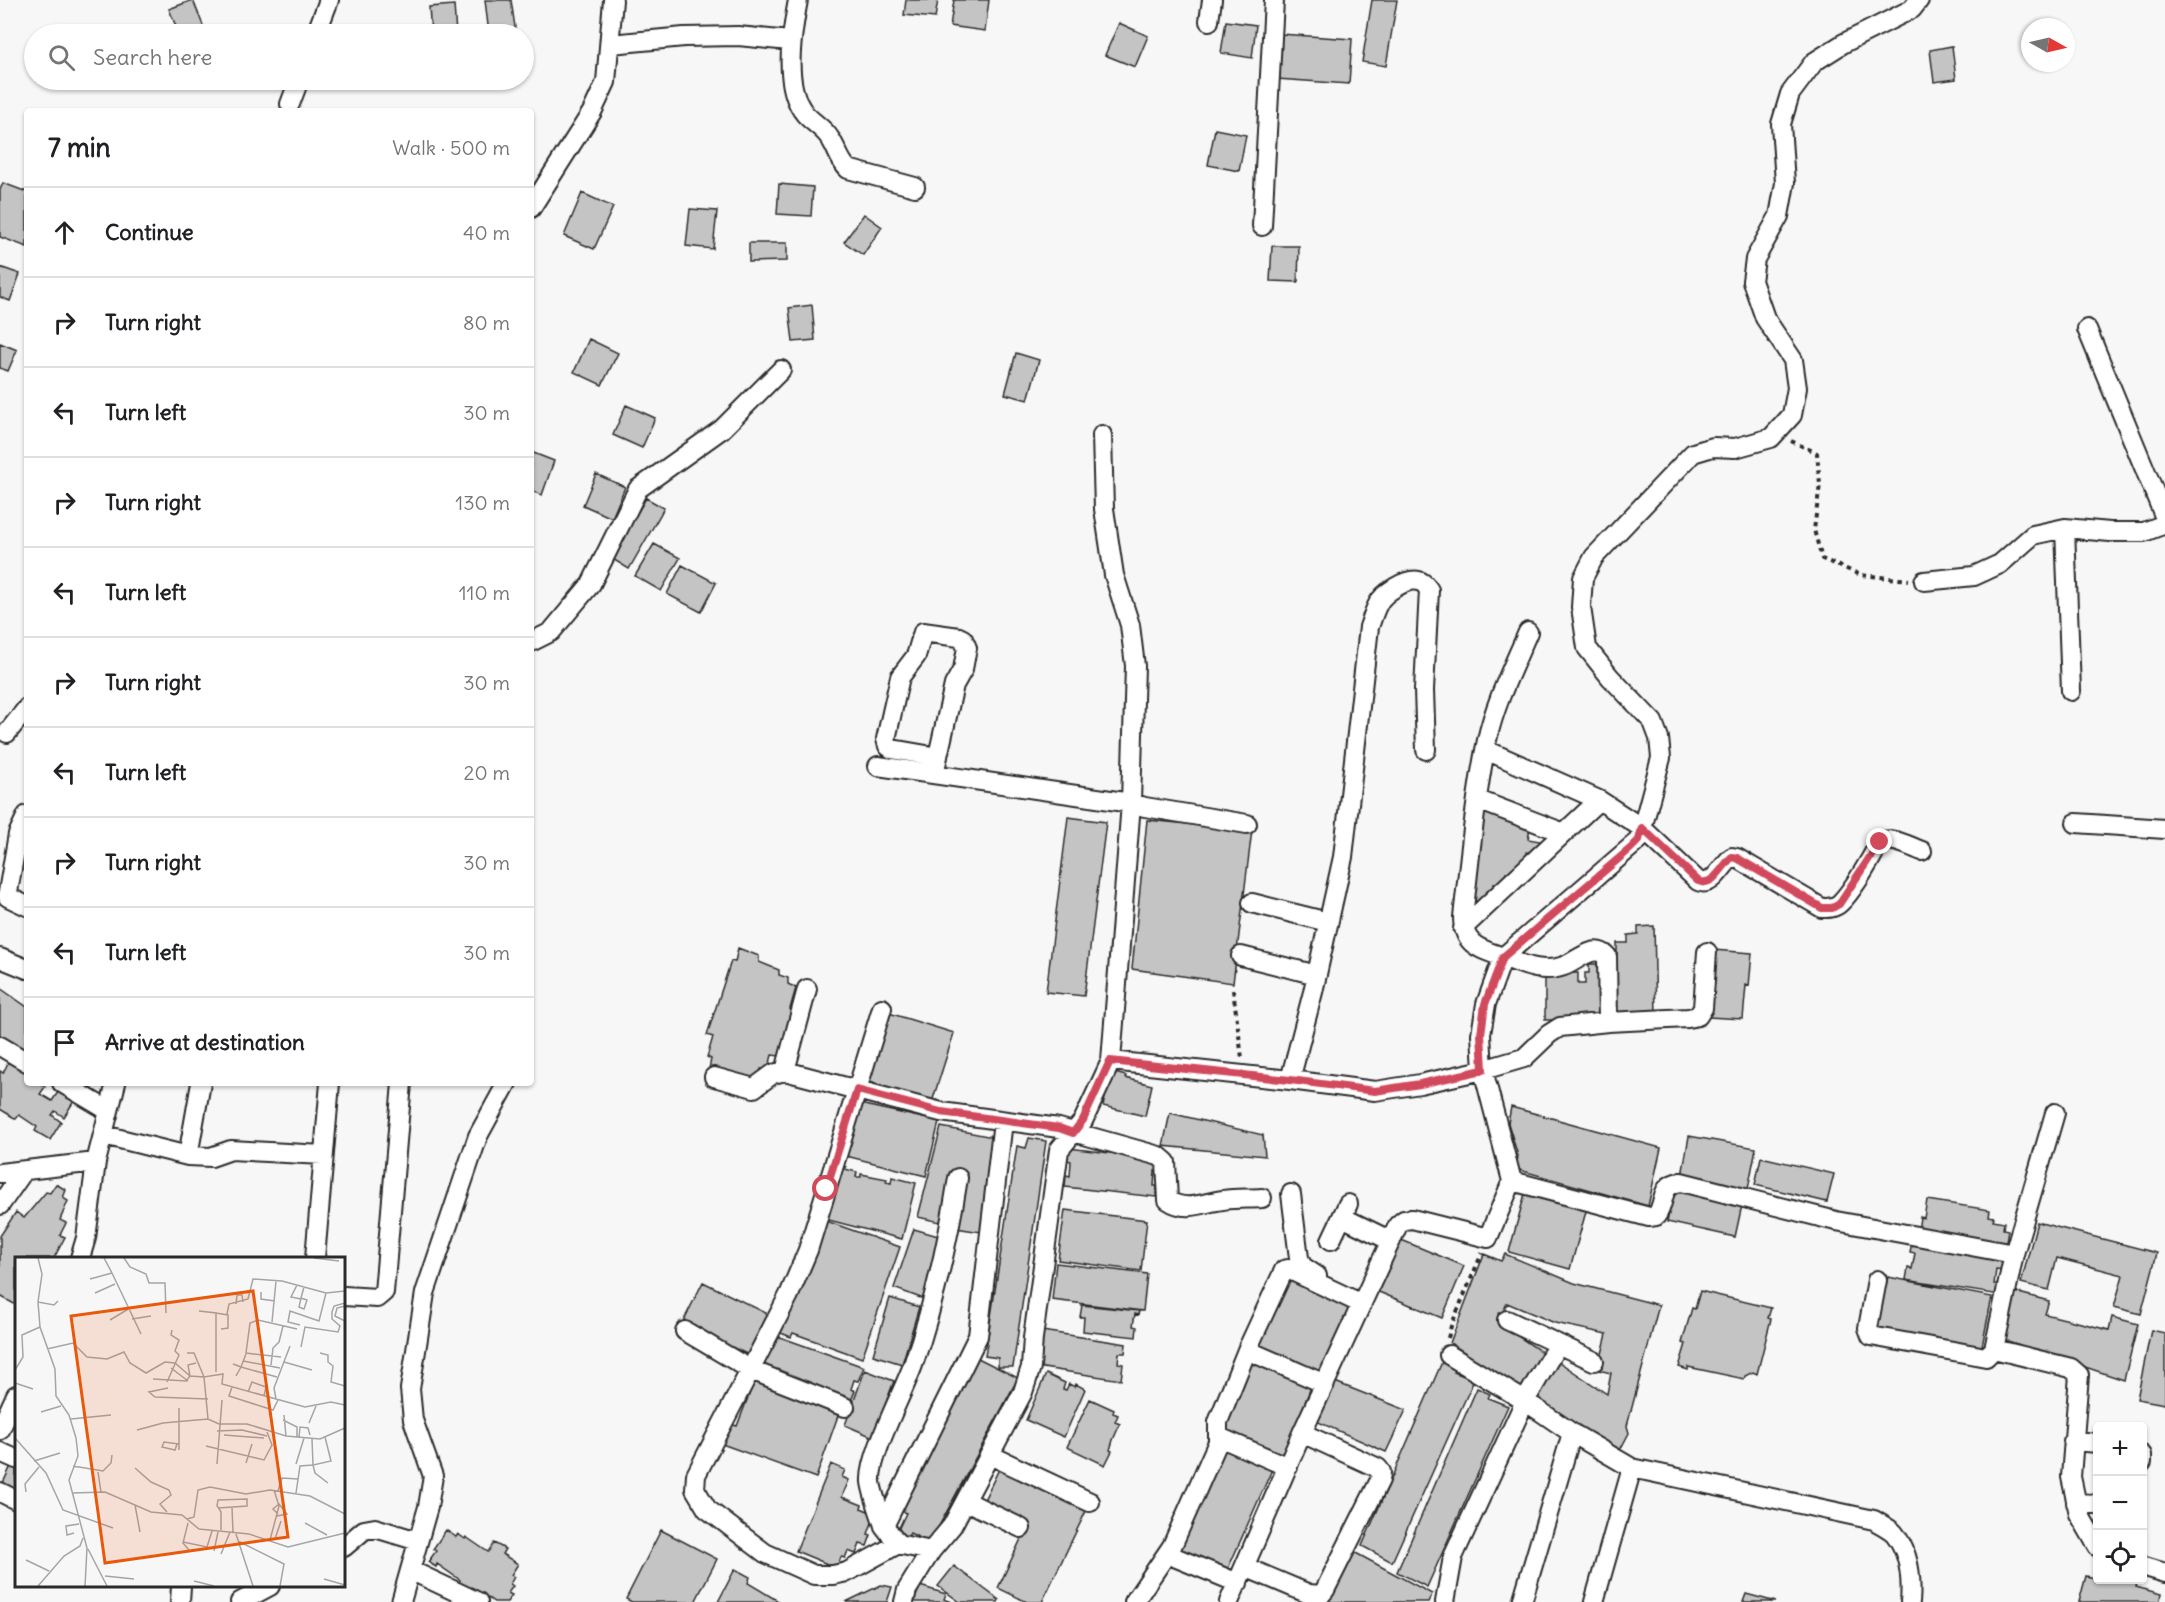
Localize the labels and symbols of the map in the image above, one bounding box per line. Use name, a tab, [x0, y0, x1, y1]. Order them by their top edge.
north arrow	[2021, 18, 2075, 72]
route end	[1866, 828, 1892, 854]
route start	[812, 1175, 838, 1201]
inset map	[15, 1257, 345, 1587]

